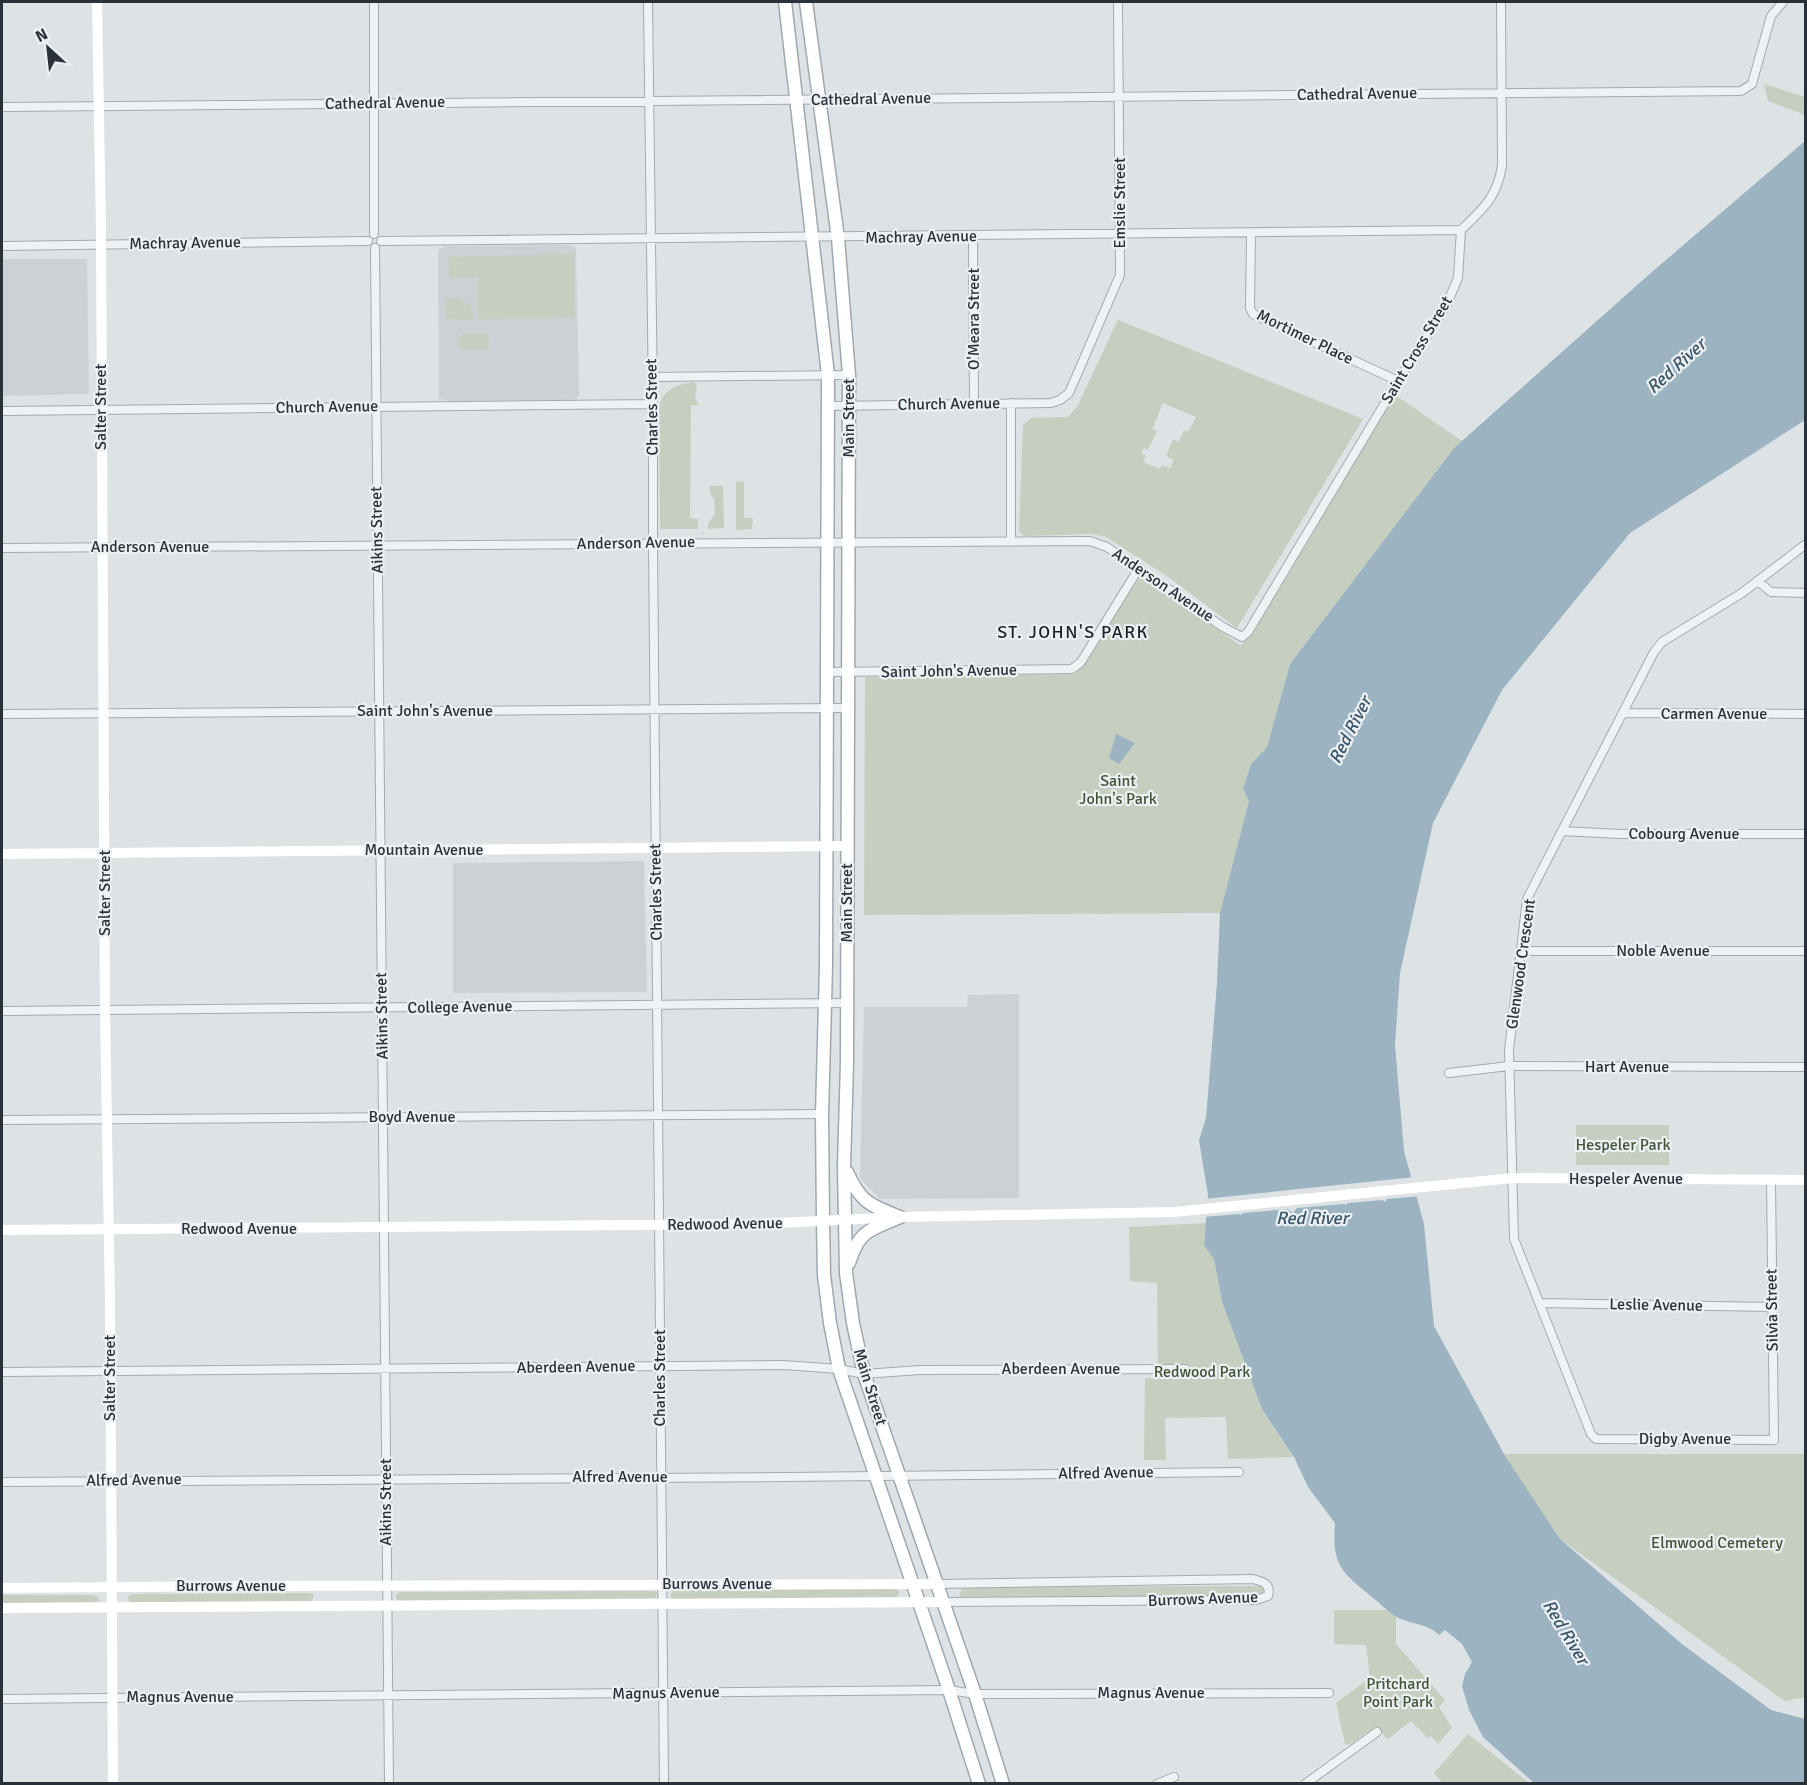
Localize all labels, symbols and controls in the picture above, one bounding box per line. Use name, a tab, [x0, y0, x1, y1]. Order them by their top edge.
north arrow	[18, 18, 78, 78]
text: N	[32, 24, 51, 47]
street label: Cathedral Avenue	[1297, 83, 1417, 105]
street label: Cathedral Avenue	[811, 88, 931, 110]
street label: Cathedral Avenue	[325, 92, 445, 114]
street label: Emslie Street	[1110, 157, 1130, 248]
street label: Machray Avenue	[865, 226, 977, 248]
street label: Machray Avenue	[129, 232, 241, 254]
street label: O'Meara Street	[964, 268, 984, 370]
street label: Saint Cross Street	[1377, 292, 1457, 407]
street label: Mortimer Place	[1253, 305, 1357, 369]
water label: Red River	[1642, 332, 1712, 398]
street label: Charles Street	[641, 358, 663, 456]
street label: Salter Street	[91, 364, 111, 450]
street label: Main Street	[839, 378, 859, 458]
street label: Church Avenue	[898, 393, 1000, 415]
street label: Church Avenue	[276, 396, 378, 418]
street label: Aikins Street	[366, 486, 388, 574]
street label: Anderson Avenue	[577, 532, 695, 554]
street label: Anderson Avenue	[91, 537, 209, 557]
street label: Anderson Avenue	[1108, 544, 1218, 626]
district label: ST. JOHN'S PARK	[997, 621, 1149, 643]
street label: Saint John's Avenue	[881, 660, 1017, 682]
water label: Red River	[1324, 691, 1377, 767]
street label: Saint John's Avenue	[357, 701, 493, 721]
street label: Carmen Avenue	[1661, 704, 1767, 724]
park label: Saint John's Park	[1079, 771, 1157, 809]
street label: Cobourg Avenue	[1628, 824, 1740, 844]
street label: Mountain Avenue	[364, 840, 484, 860]
street label: Charles Street	[645, 843, 667, 941]
street label: Salter Street	[95, 850, 115, 936]
street label: Main Street	[837, 863, 857, 943]
street label: Glenwood Crescent	[1502, 897, 1540, 1030]
street label: Noble Avenue	[1616, 941, 1710, 961]
street label: Aikins Street	[371, 972, 393, 1060]
street label: College Avenue	[407, 996, 513, 1018]
street label: Hart Avenue	[1585, 1057, 1669, 1077]
street label: Boyd Avenue	[368, 1107, 456, 1127]
park label: Hespeler Park	[1576, 1135, 1671, 1155]
street label: Hespeler Avenue	[1569, 1169, 1683, 1189]
water label: Red River	[1276, 1207, 1350, 1229]
street label: Redwood Avenue	[667, 1213, 783, 1235]
street label: Redwood Avenue	[181, 1219, 297, 1239]
street label: Silvia Street	[1761, 1268, 1783, 1351]
street label: Leslie Avenue	[1609, 1294, 1703, 1316]
street label: Charles Street	[650, 1329, 670, 1427]
street label: Salter Street	[100, 1335, 120, 1421]
street label: Main Street	[849, 1346, 891, 1428]
street label: Aberdeen Avenue	[516, 1356, 636, 1378]
street label: Aberdeen Avenue	[1002, 1359, 1120, 1379]
park label: Redwood Park	[1154, 1362, 1250, 1382]
street label: Digby Avenue	[1639, 1429, 1731, 1449]
street label: Aikins Street	[376, 1458, 396, 1546]
street label: Alfred Avenue	[1058, 1462, 1154, 1484]
street label: Alfred Avenue	[572, 1467, 668, 1487]
street label: Alfred Avenue	[86, 1469, 182, 1491]
park label: Elmwood Cemetery	[1651, 1533, 1783, 1553]
street label: Burrows Avenue	[662, 1574, 772, 1594]
street label: Burrows Avenue	[176, 1576, 286, 1596]
street label: Burrows Avenue	[1148, 1587, 1258, 1611]
water label: Red River	[1538, 1595, 1595, 1671]
park label: Pritchard Point Park	[1363, 1674, 1433, 1712]
street label: Magnus Avenue	[612, 1682, 720, 1704]
street label: Magnus Avenue	[1097, 1683, 1205, 1703]
street label: Magnus Avenue	[126, 1687, 234, 1707]

